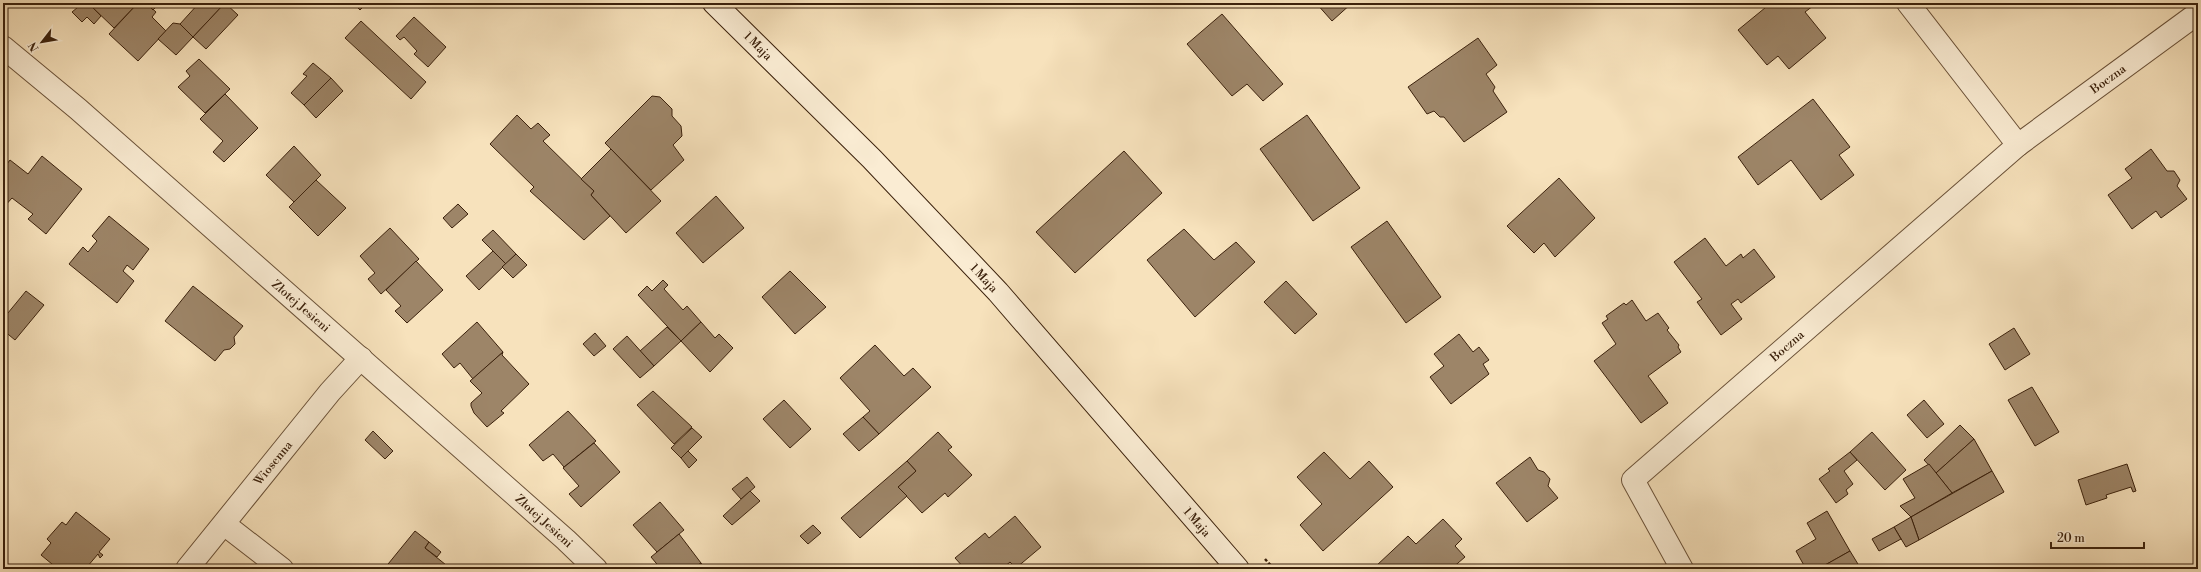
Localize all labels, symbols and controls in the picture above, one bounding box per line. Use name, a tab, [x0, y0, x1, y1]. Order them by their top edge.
north arrow	[22, 22, 62, 62]
street label: 1 Maja	[740, 29, 776, 64]
text: N	[26, 39, 43, 54]
street label: Boczna	[2087, 61, 2130, 98]
street label: 1 Maja	[966, 261, 1001, 297]
street label: Złotej Jesieni	[268, 277, 333, 336]
street label: Boczna	[1766, 327, 1808, 366]
street label: Wiosenna	[250, 437, 296, 489]
street label: Złotej Jesieni	[512, 492, 576, 551]
street label: 1 Maja	[1180, 504, 1214, 541]
scale bar	[2051, 524, 2144, 550]
text: 20 m	[2057, 531, 2085, 546]

